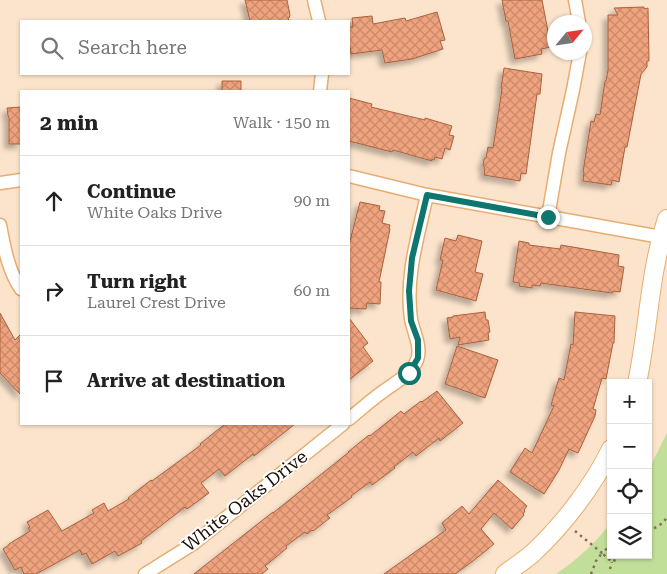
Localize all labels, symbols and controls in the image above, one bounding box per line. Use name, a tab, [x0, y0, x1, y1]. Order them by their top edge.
north arrow	[547, 15, 592, 60]
search box	[20, 20, 350, 75]
icon: search	[38, 34, 66, 62]
text: Search here	[78, 36, 187, 59]
text: 2 min	[40, 111, 98, 135]
text: Walk · 150 m	[233, 113, 330, 132]
text: Continue	[87, 180, 176, 203]
icon: ahead	[40, 187, 68, 215]
text: 90 m	[293, 191, 330, 210]
text: White Oaks Drive	[87, 203, 222, 222]
route end	[537, 206, 560, 229]
text: Turn right	[87, 270, 187, 293]
icon: right	[40, 277, 68, 305]
text: 60 m	[293, 281, 330, 300]
text: Laurel Crest Drive	[87, 293, 226, 312]
route start	[398, 362, 421, 385]
icon: arrive	[40, 367, 68, 395]
text: Arrive at destination	[87, 369, 285, 392]
map controls	[607, 379, 652, 559]
button: +	[607, 379, 652, 424]
button: −	[607, 424, 652, 469]
street label: White Oaks Drive	[178, 445, 311, 556]
button: locate	[607, 469, 652, 514]
button: layers	[607, 514, 652, 559]

